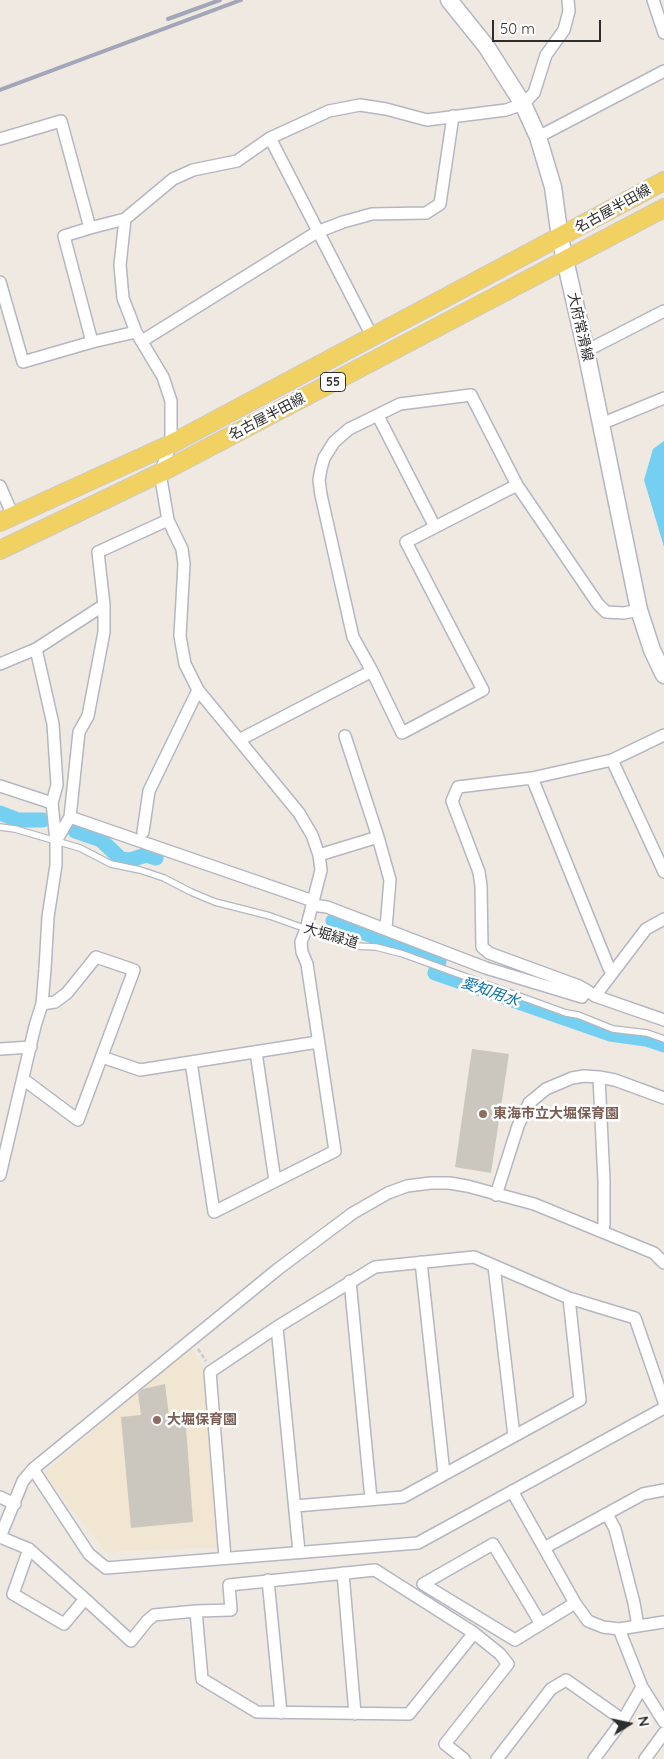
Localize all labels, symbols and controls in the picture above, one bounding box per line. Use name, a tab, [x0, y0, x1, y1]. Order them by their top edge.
scale bar	[494, 10, 603, 42]
text: 50 m	[500, 19, 535, 38]
street label: 名古屋半田線	[572, 181, 654, 237]
street label: 大府常滑線	[564, 291, 596, 363]
road number: 55	[320, 372, 346, 392]
street label: 名古屋半田線	[226, 390, 308, 444]
street label: 大堀緑道	[302, 920, 360, 952]
water label: 愛知用水	[459, 974, 521, 1010]
place label: 東海市立大堀保育園	[493, 1106, 619, 1122]
marker: 東海市立大堀保育園	[477, 1108, 489, 1120]
place label: 大堀保育園	[167, 1412, 237, 1428]
marker: 大堀保育園	[151, 1414, 163, 1426]
north arrow	[604, 1699, 654, 1749]
text: N	[634, 1715, 654, 1728]

